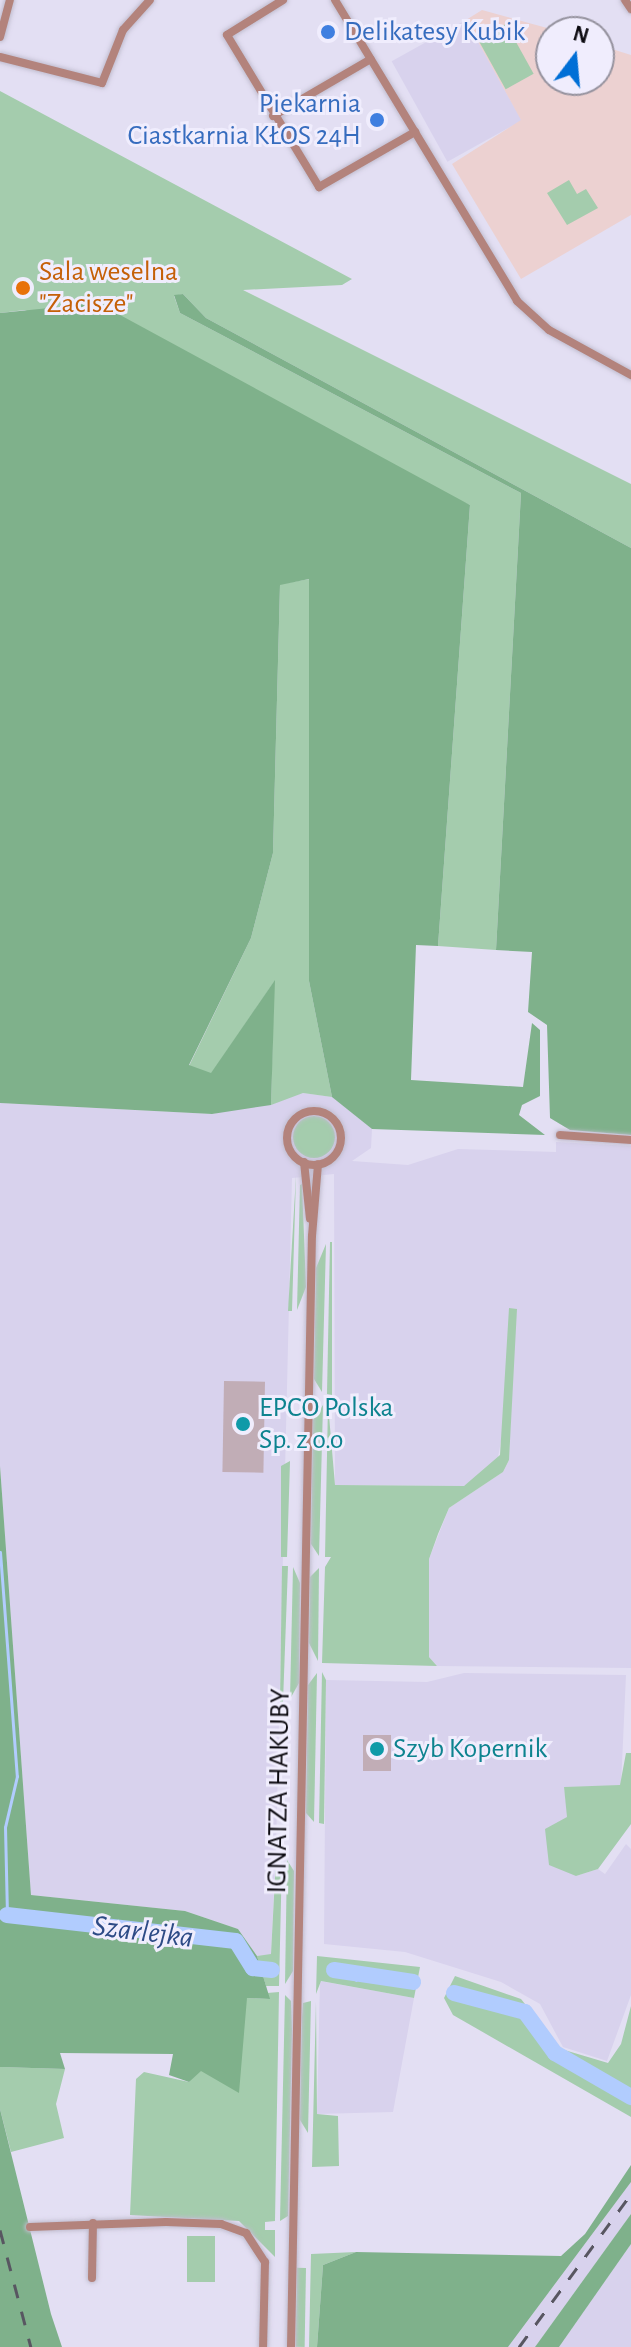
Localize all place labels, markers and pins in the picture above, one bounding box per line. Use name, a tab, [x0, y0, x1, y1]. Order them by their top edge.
place label: Delikatesy Kubik	[344, 15, 525, 49]
marker: Delikatesy Kubik	[319, 23, 337, 41]
place label: Piekarnia Ciastkarnia KŁOS 24H	[127, 87, 361, 153]
marker: Piekarnia Ciastkarnia KŁOS 24H	[368, 111, 386, 129]
place label: Sala weselna "Zacisze"	[39, 255, 178, 321]
marker: Sala weselna "Zacisze"	[14, 279, 32, 297]
place label: EPCO Polska Sp. z o.o	[259, 1391, 394, 1457]
marker: EPCO Polska Sp. z o.o	[234, 1415, 252, 1433]
place label: Szyb Kopernik	[393, 1732, 547, 1766]
marker: Szyb Kopernik	[368, 1740, 386, 1758]

